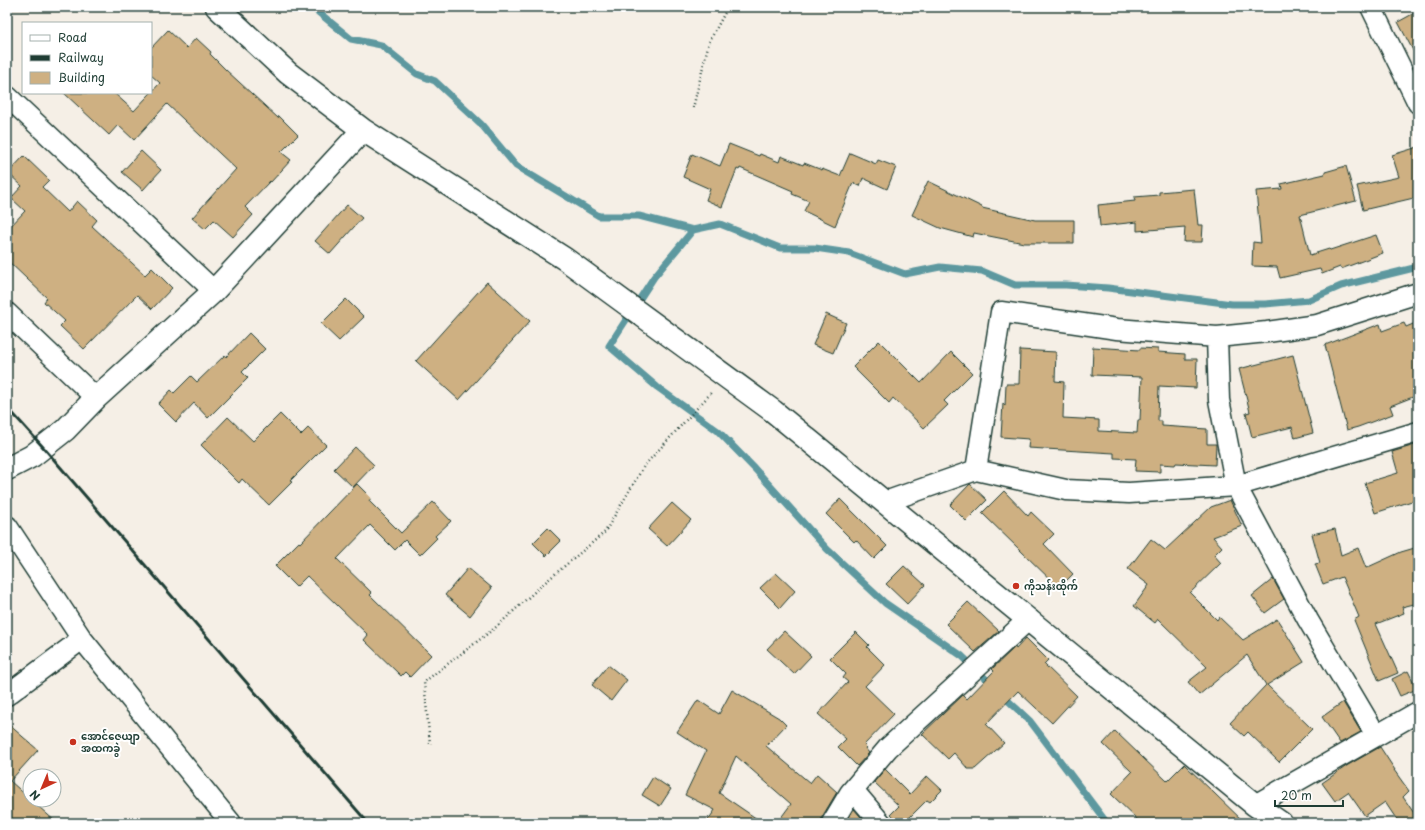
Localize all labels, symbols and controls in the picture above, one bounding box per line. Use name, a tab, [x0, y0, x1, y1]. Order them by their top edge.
legend	[22, 22, 152, 94]
text: Road	[58, 28, 87, 46]
text: Railway	[58, 48, 104, 66]
text: Building	[58, 68, 105, 86]
place label: ကိုသန်းထိုက်	[1024, 578, 1078, 596]
marker: ကိုသန်းထိုက်	[1011, 581, 1021, 591]
place label: အောင်ဇေယျာ အထကခွဲ	[81, 728, 140, 758]
marker: အောင်ဇေယျာ အထကခွဲ	[68, 737, 78, 747]
north arrow	[22, 768, 62, 808]
scale bar	[1275, 782, 1343, 808]
text: N	[25, 786, 44, 805]
text: 20 m	[1281, 786, 1312, 804]

